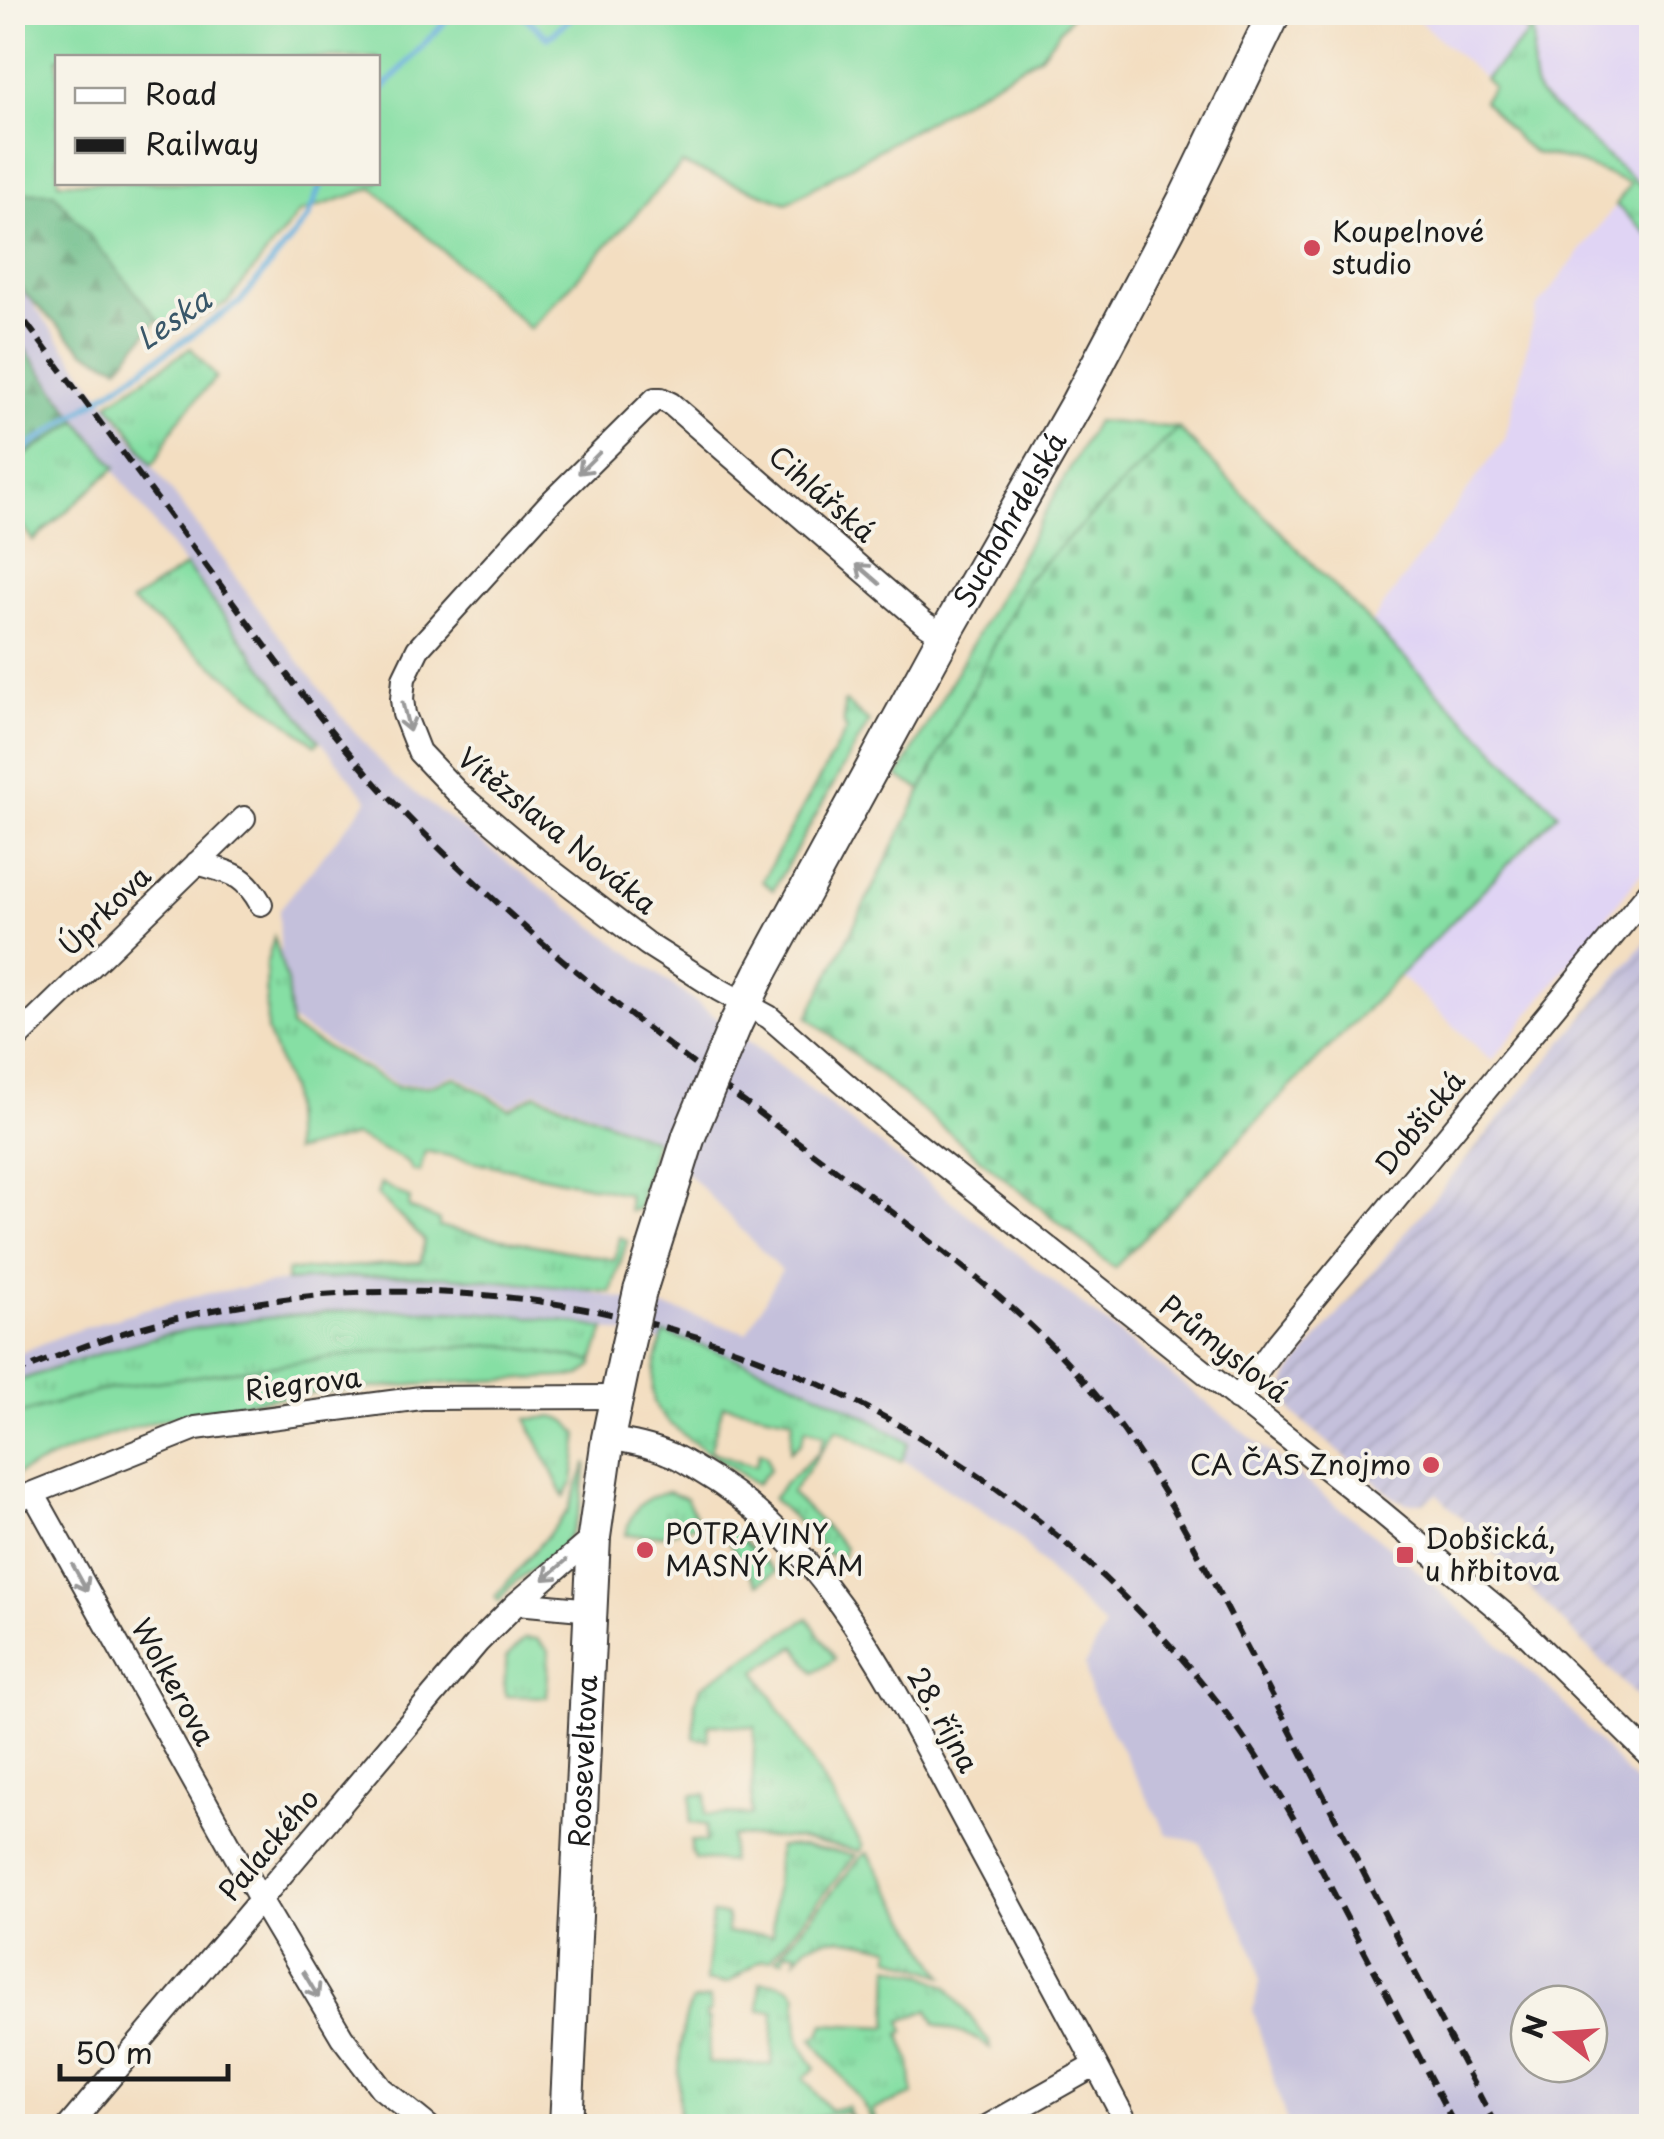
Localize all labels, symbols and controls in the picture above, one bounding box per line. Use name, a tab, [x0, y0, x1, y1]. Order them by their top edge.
legend	[55, 55, 380, 185]
text: Road	[145, 70, 218, 115]
text: Railway	[145, 120, 259, 165]
place label: Koupelnové studio	[1332, 209, 1484, 284]
marker: Koupelnové studio	[1301, 237, 1323, 259]
water label: Leska	[126, 276, 220, 359]
street label: Suchohrdelská	[941, 423, 1077, 616]
street label: Cihlářská	[760, 434, 886, 552]
one-way arrow	[578, 451, 602, 475]
one-way arrow	[856, 564, 882, 586]
one-way arrow	[398, 701, 417, 732]
street label: Vítězslava Nováka	[449, 736, 667, 924]
street label: Úprkova	[48, 854, 161, 965]
street label: Dobšická	[1363, 1060, 1475, 1184]
street label: Průmyslová	[1151, 1283, 1299, 1413]
street label: Riegrova	[242, 1354, 364, 1411]
place label: CA ČAS Znojmo	[1190, 1442, 1411, 1485]
marker: CA ČAS Znojmo	[1420, 1454, 1442, 1476]
place label: POTRAVINY MASNÝ KRÁM	[665, 1511, 864, 1586]
place label: Dobšická, u hřbitova	[1425, 1516, 1560, 1591]
marker: POTRAVINY MASNÝ KRÁM	[634, 1539, 656, 1561]
marker: Dobšická, u hřbitova	[1394, 1544, 1416, 1566]
one-way arrow	[543, 1559, 569, 1581]
one-way arrow	[71, 1562, 91, 1592]
street label: Wolkerova	[122, 1610, 227, 1754]
street label: 28. října	[898, 1659, 991, 1780]
street label: Rooseveltova	[556, 1673, 607, 1849]
street label: Palackého	[207, 1778, 328, 1910]
one-way arrow	[301, 1970, 321, 1999]
north arrow	[1509, 1984, 1609, 2084]
text: N	[1510, 2009, 1557, 2043]
scale bar	[60, 2019, 228, 2081]
text: 50 m	[75, 2029, 153, 2074]

